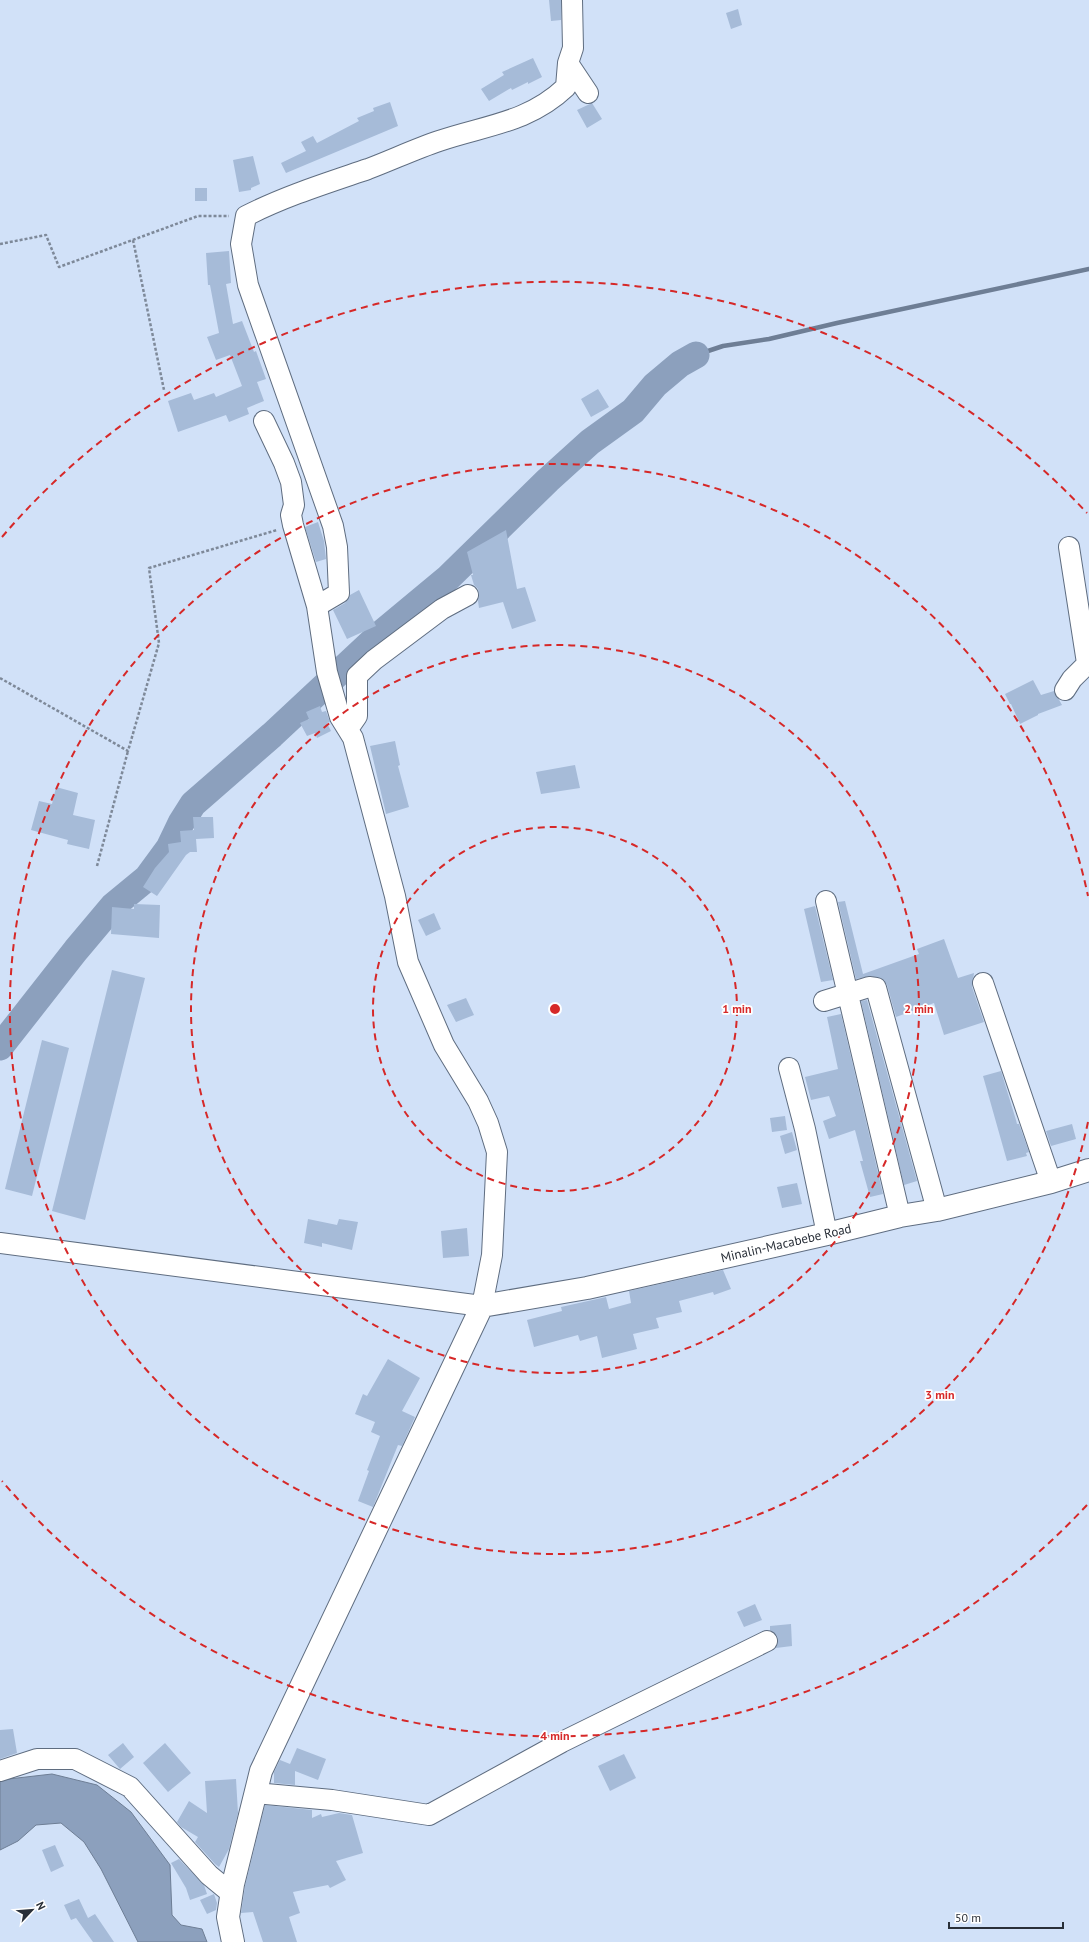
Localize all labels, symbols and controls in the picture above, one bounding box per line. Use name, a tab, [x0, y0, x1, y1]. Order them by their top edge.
text: 1 min	[722, 1001, 752, 1016]
text: 2 min	[904, 1001, 934, 1016]
centre of rings	[548, 1002, 562, 1016]
street label: Minalin-Macabebe Road	[719, 1220, 853, 1266]
text: 3 min	[925, 1387, 955, 1402]
text: 4 min	[540, 1728, 570, 1743]
north arrow	[12, 1890, 52, 1930]
text: N	[33, 1899, 49, 1912]
scale bar	[949, 1904, 1063, 1930]
text: 50 m	[955, 1910, 981, 1925]

